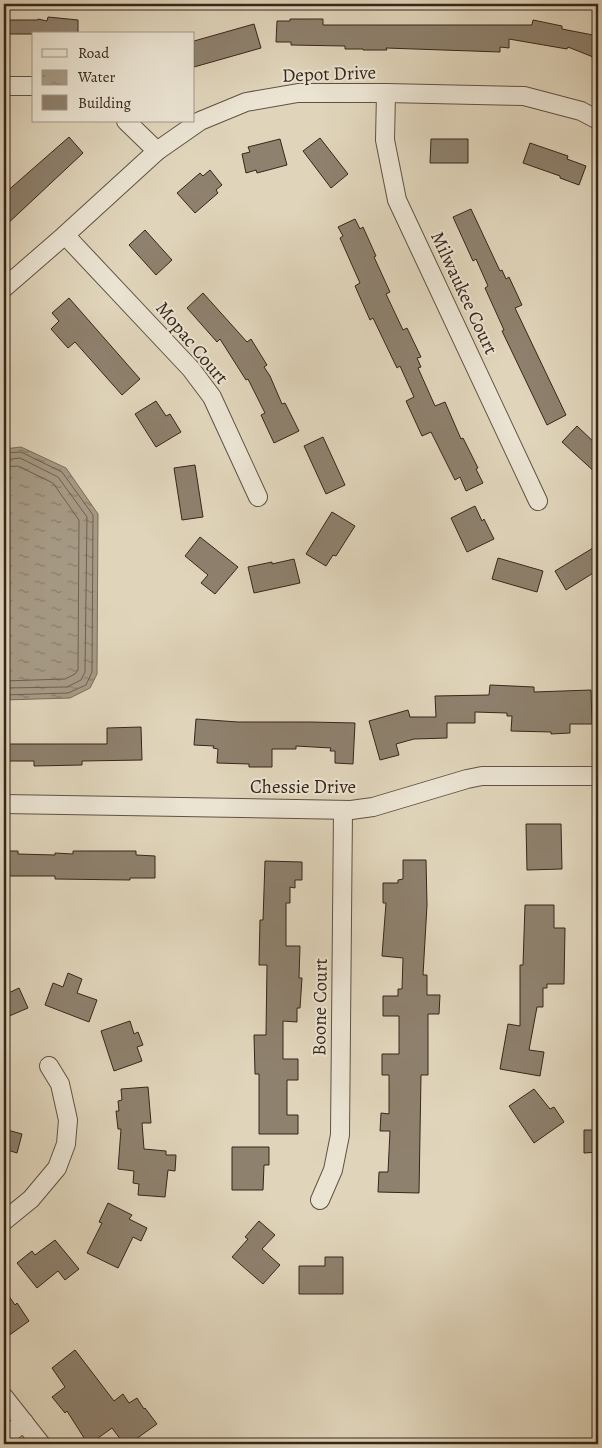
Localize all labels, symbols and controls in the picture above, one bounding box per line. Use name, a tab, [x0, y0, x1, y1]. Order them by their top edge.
legend	[32, 32, 195, 122]
text: Road	[78, 43, 110, 63]
street label: Depot Drive	[282, 59, 376, 89]
text: Water	[77, 67, 115, 87]
text: Building	[78, 93, 131, 113]
street label: Milwaukee Court	[424, 227, 504, 359]
street label: Mopac Court	[150, 296, 234, 390]
street label: Chessie Drive	[250, 774, 356, 800]
street label: Boone Court	[306, 958, 334, 1056]

